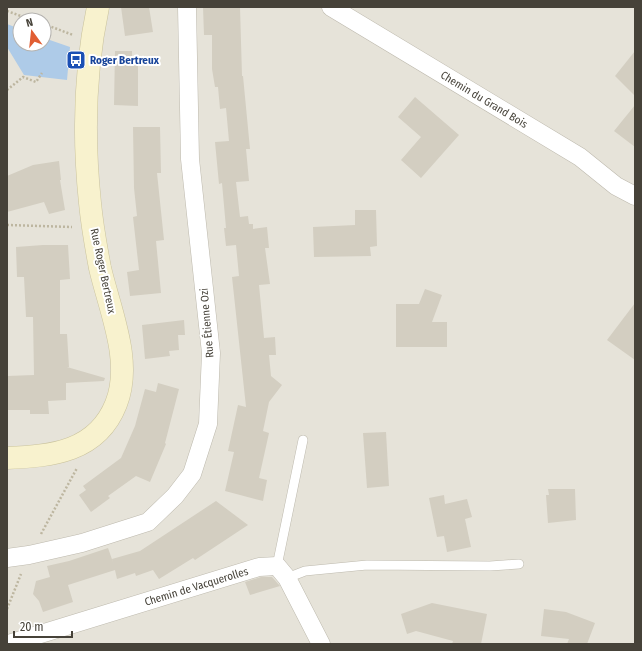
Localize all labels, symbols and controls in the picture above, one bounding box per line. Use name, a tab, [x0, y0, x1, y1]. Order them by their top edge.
north arrow	[12, 12, 52, 52]
text: N	[25, 16, 34, 30]
bus stop icon: Roger Bertreux	[65, 49, 87, 71]
place label: Roger Bertreux	[90, 54, 160, 67]
street label: Chemin du Grand Bois	[438, 68, 531, 131]
street label: Rue Roger Bertreux	[88, 227, 118, 315]
street label: Rue Étienne Ozi	[196, 287, 217, 359]
street label: Chemin de Vacquerolles	[143, 564, 250, 608]
scale bar	[14, 613, 72, 639]
text: 20 m	[20, 620, 44, 634]

